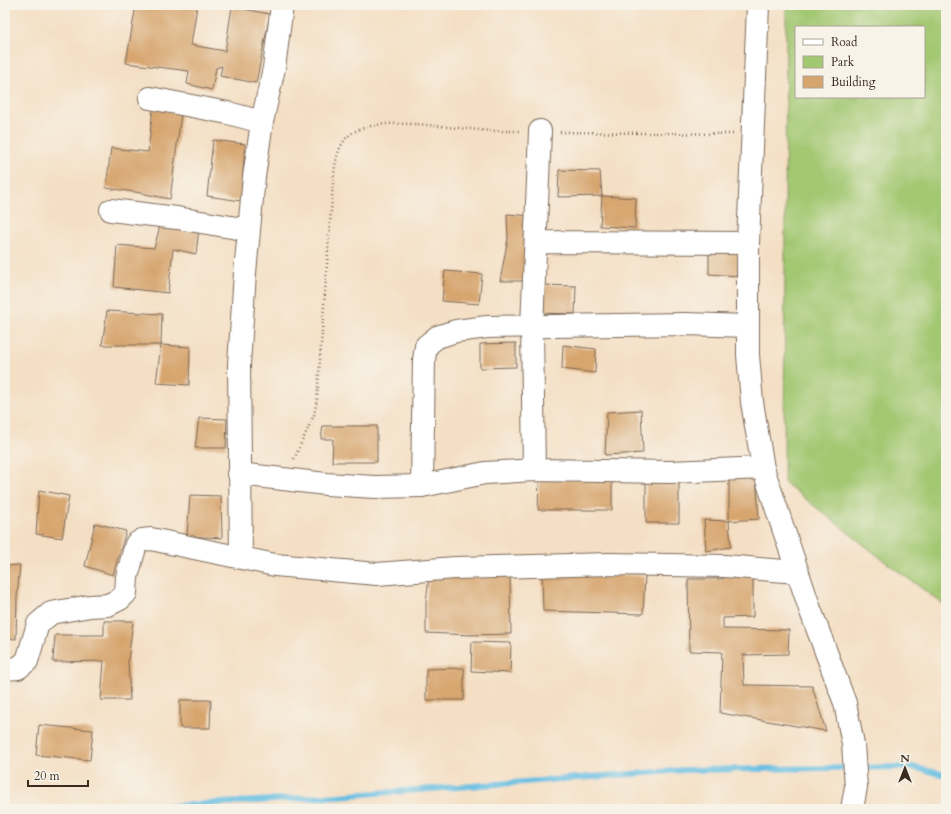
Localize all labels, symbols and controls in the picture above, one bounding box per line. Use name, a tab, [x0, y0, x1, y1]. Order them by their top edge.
legend	[795, 26, 925, 98]
text: Road	[831, 34, 858, 50]
text: Park	[831, 54, 855, 70]
text: Building	[831, 74, 876, 90]
north arrow	[885, 748, 925, 788]
text: N	[900, 751, 910, 766]
scale bar	[28, 762, 88, 788]
text: 20 m	[34, 768, 61, 784]

